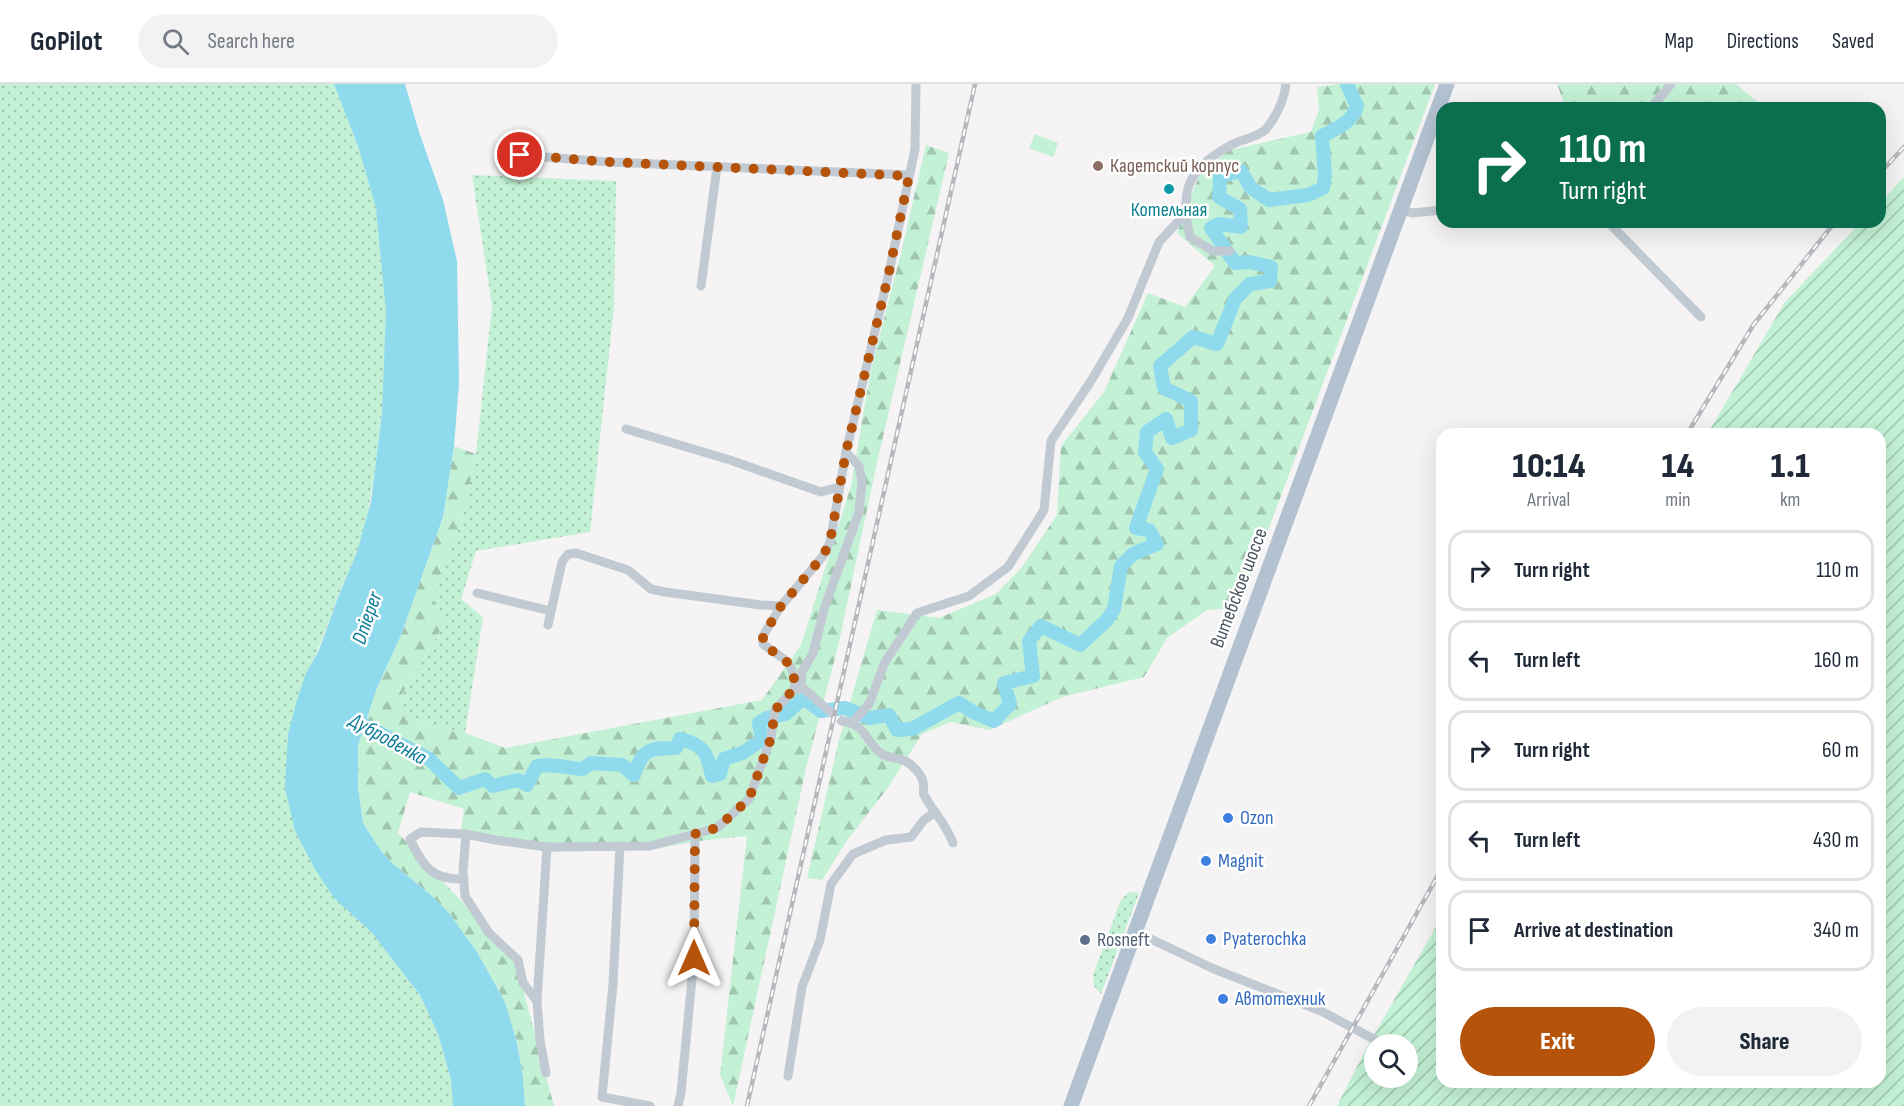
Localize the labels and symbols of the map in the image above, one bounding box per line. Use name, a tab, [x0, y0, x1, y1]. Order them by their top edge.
pin	[494, 129, 545, 180]
place label: Кадетский корпус	[1110, 154, 1239, 178]
marker: Кадетский корпус	[1091, 159, 1105, 173]
marker: Котельная	[1162, 182, 1176, 196]
place label: Котельная	[1131, 198, 1207, 222]
street label: Витебское шоссе	[1205, 525, 1273, 651]
water label: Dnieper	[346, 588, 388, 647]
water label: Дубровенка	[344, 707, 431, 771]
place label: Ozon	[1240, 806, 1274, 830]
marker: Ozon	[1221, 811, 1235, 825]
place label: Magnit	[1218, 849, 1264, 873]
marker: Magnit	[1199, 854, 1213, 868]
position arrow	[662, 926, 726, 990]
place label: Pyaterochka	[1223, 927, 1306, 951]
place label: Rosneft	[1097, 928, 1150, 952]
marker: Pyaterochka	[1204, 932, 1218, 946]
marker: Rosneft	[1078, 933, 1092, 947]
place label: Автотехник	[1234, 987, 1326, 1011]
marker: Автотехник	[1216, 992, 1230, 1006]

